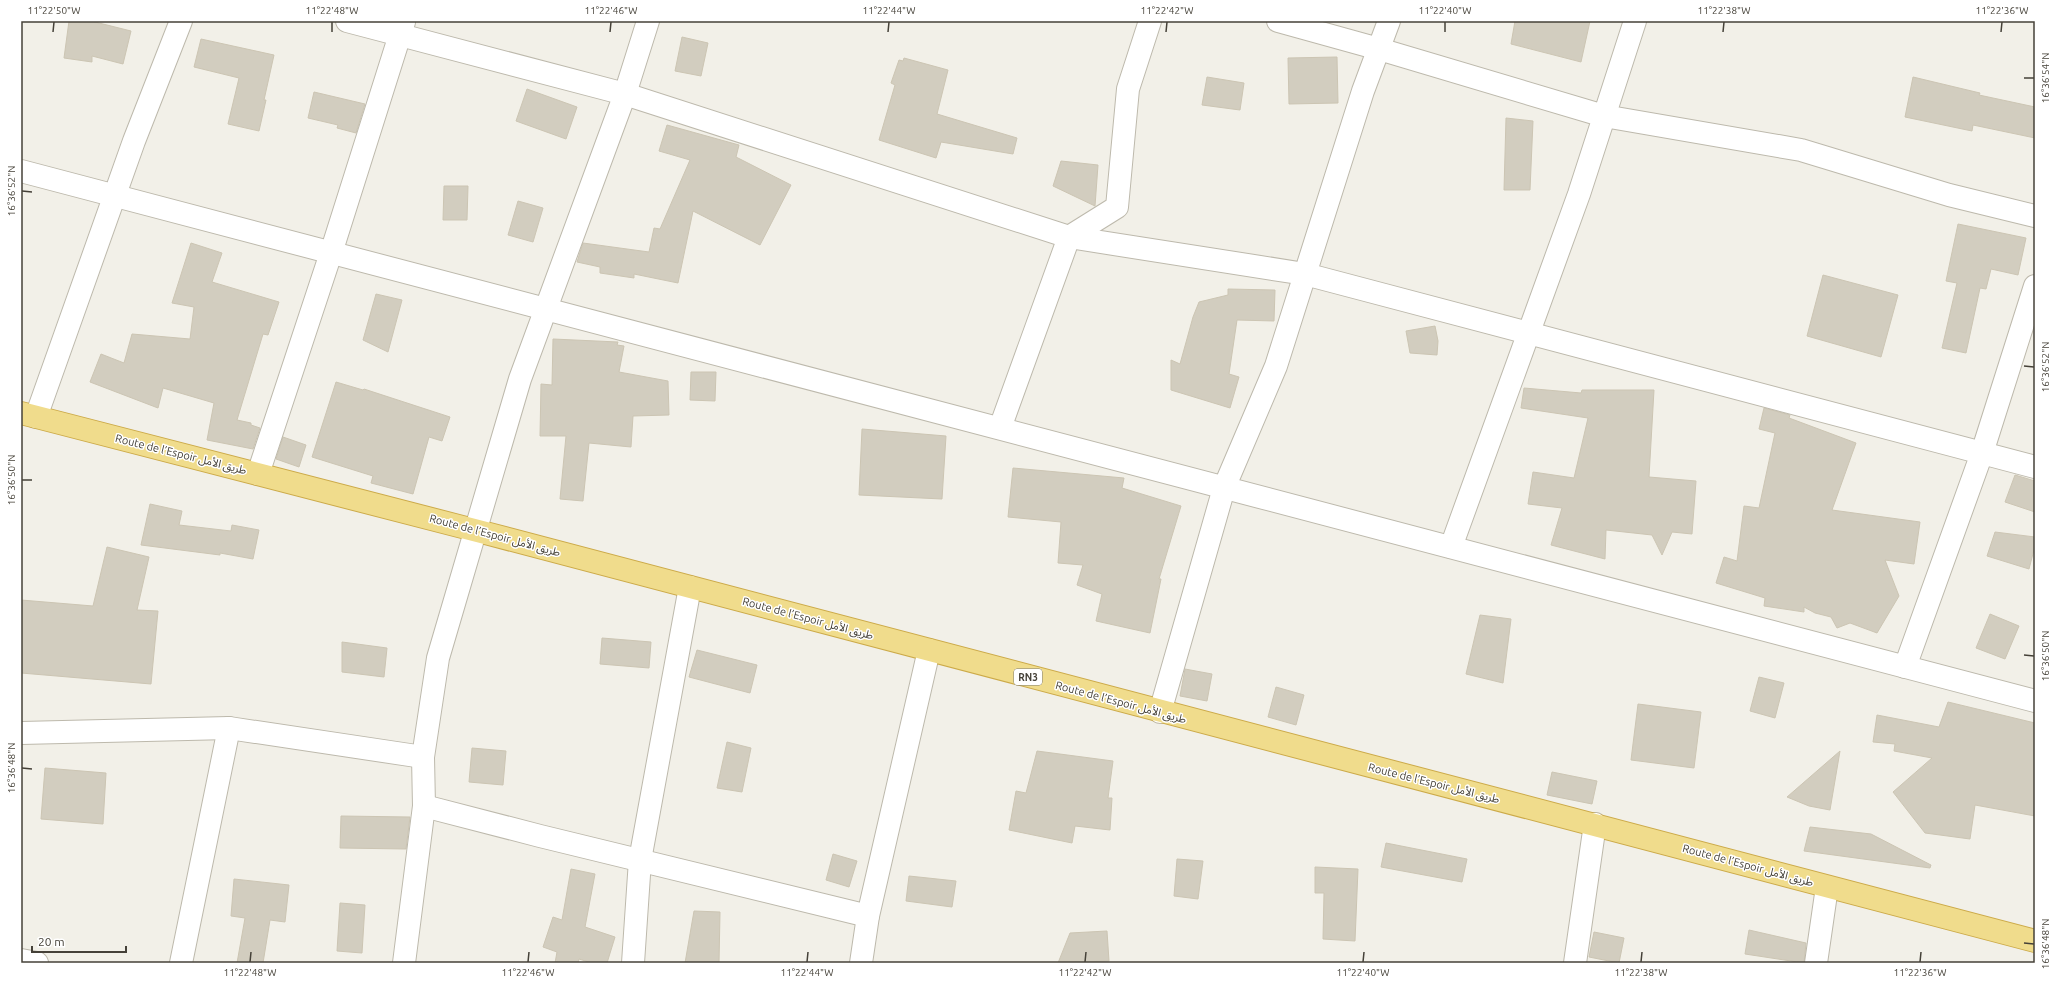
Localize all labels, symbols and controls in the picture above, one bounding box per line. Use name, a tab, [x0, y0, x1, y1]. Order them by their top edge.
text: 11°22'50"W	[28, 5, 80, 16]
text: 11°22'48"W	[306, 5, 358, 16]
text: 11°22'46"W	[585, 5, 637, 16]
text: 11°22'44"W	[863, 5, 915, 16]
text: 11°22'42"W	[1141, 5, 1193, 16]
text: 11°22'40"W	[1419, 5, 1471, 16]
text: 11°22'38"W	[1698, 5, 1750, 16]
text: 11°22'36"W	[1976, 5, 2028, 16]
text: 16°36'54"N	[2040, 53, 2051, 103]
text: 16°36'52"N	[6, 166, 17, 216]
text: 16°36'52"N	[2040, 342, 2051, 392]
street label: Route de l’Espoir طريق الأمل	[114, 432, 248, 477]
text: 16°36'50"N	[6, 455, 17, 505]
street label: Route de l’Espoir طريق الأمل	[428, 512, 562, 559]
street label: Route de l’Espoir طريق الأمل	[741, 595, 875, 642]
text: 16°36'50"N	[2040, 631, 2051, 681]
road number: RN3	[1014, 669, 1042, 685]
street label: Route de l’Espoir طريق الأمل	[1054, 679, 1188, 726]
text: 16°36'48"N	[6, 743, 17, 793]
street label: Route de l’Espoir طريق الأمل	[1367, 761, 1501, 806]
street label: Route de l’Espoir طريق الأمل	[1681, 842, 1815, 889]
text: 16°36'48"N	[2040, 919, 2051, 969]
scale bar	[32, 928, 126, 954]
text: 20 m	[38, 935, 65, 948]
text: 11°22'48"W	[224, 967, 276, 978]
text: 11°22'46"W	[502, 967, 554, 978]
text: 11°22'44"W	[781, 967, 833, 978]
text: 11°22'42"W	[1059, 967, 1111, 978]
text: 11°22'40"W	[1337, 967, 1389, 978]
text: 11°22'38"W	[1615, 967, 1667, 978]
text: 11°22'36"W	[1894, 967, 1946, 978]

